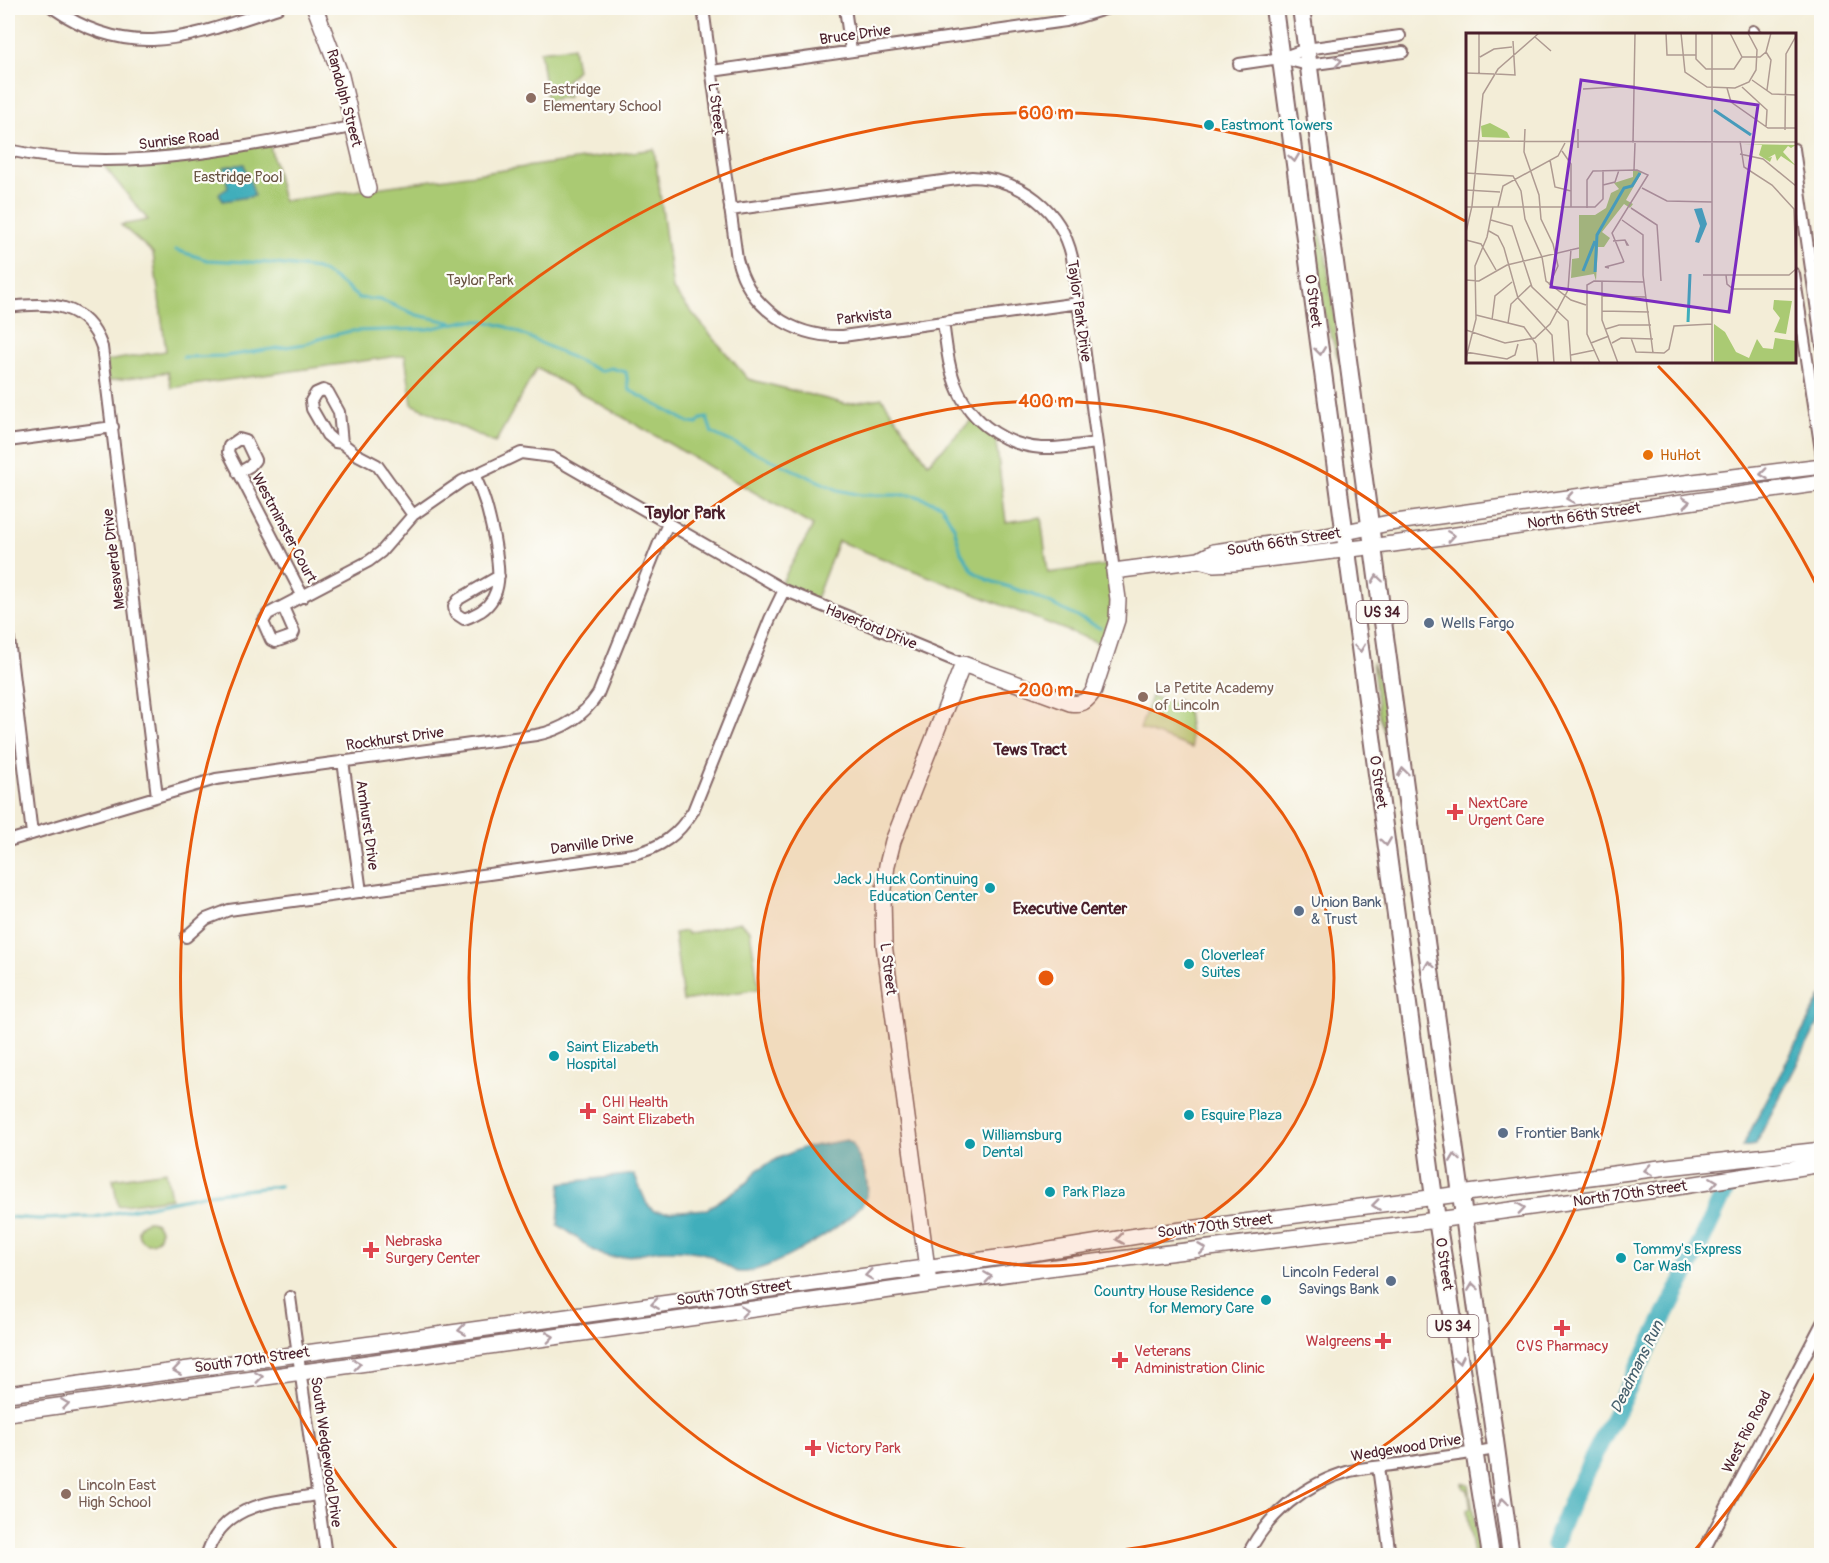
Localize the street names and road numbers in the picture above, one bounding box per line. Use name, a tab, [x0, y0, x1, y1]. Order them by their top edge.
street label: Bruce Drive	[818, 21, 892, 49]
street label: Randolph Street	[322, 47, 366, 150]
street label: L Street	[703, 82, 729, 137]
street label: Sunrise Road	[138, 126, 220, 154]
street label: Taylor Park Drive	[1062, 259, 1096, 364]
street label: O Street	[1300, 273, 1326, 330]
street label: Parkvista	[835, 304, 893, 330]
street label: Westminster Court	[247, 470, 321, 587]
street label: North 66th Street	[1526, 499, 1643, 533]
street label: Mesaverde Drive	[98, 507, 130, 610]
street label: South 66th Street	[1226, 523, 1343, 560]
street label: Haverford Drive	[823, 600, 920, 654]
road number: US 34	[1356, 601, 1408, 623]
street label: Rockhurst Drive	[345, 723, 446, 755]
street label: O Street	[1365, 754, 1391, 811]
street label: Amhurst Drive	[351, 779, 383, 872]
street label: Danville Drive	[549, 829, 635, 859]
street label: L Street	[875, 942, 901, 997]
street label: North 70th Street	[1572, 1176, 1689, 1211]
street label: South 70th Street	[1156, 1209, 1275, 1242]
street label: O Street	[1431, 1236, 1457, 1293]
street label: South 70th Street	[675, 1275, 794, 1310]
road number: US 34	[1428, 1315, 1478, 1337]
street label: South 70th Street	[193, 1342, 312, 1377]
street label: South Wedgewood Drive	[306, 1375, 346, 1529]
street label: West Rio Road	[1718, 1388, 1776, 1476]
street label: Wedgewood Drive	[1350, 1430, 1463, 1466]

